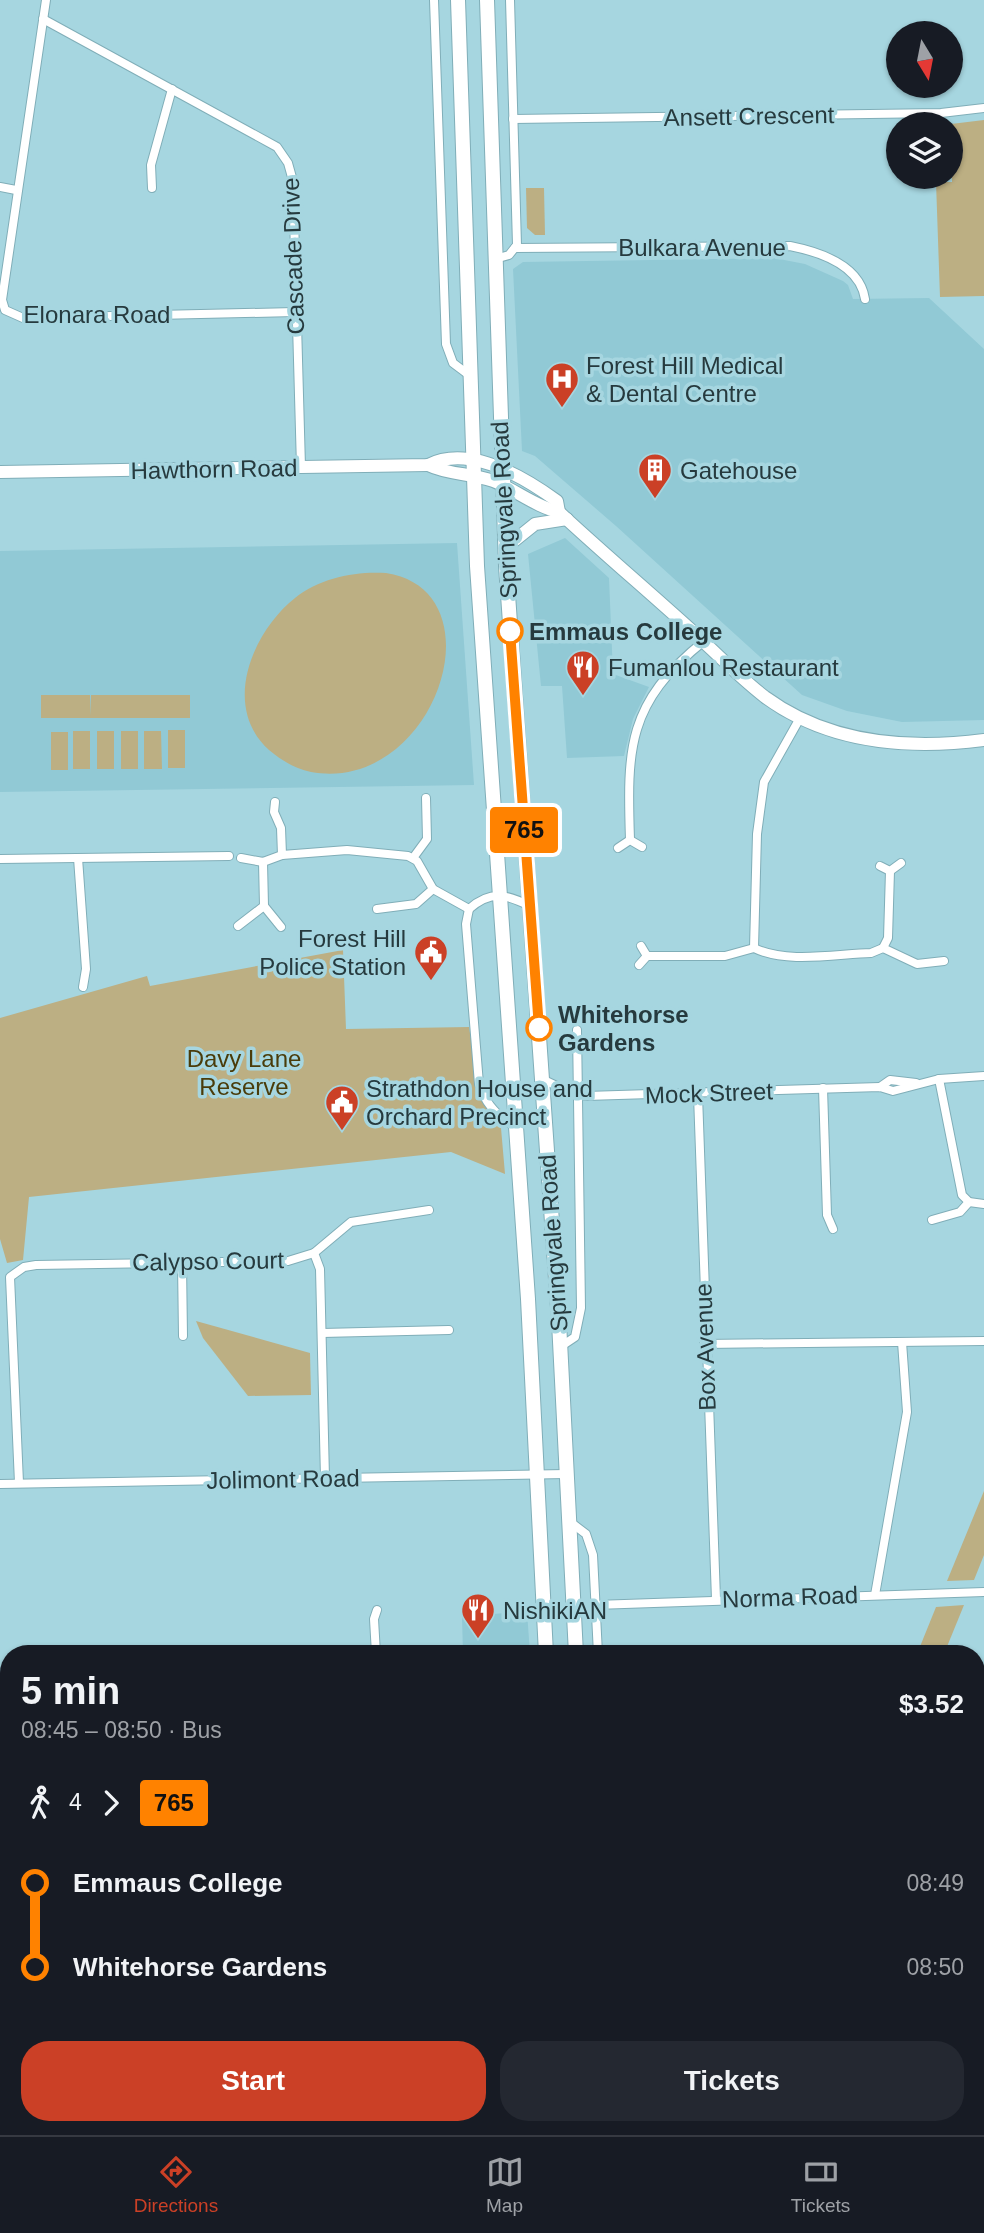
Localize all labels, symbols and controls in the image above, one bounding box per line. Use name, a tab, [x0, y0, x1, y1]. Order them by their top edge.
north arrow	[886, 21, 962, 98]
map controls	[886, 21, 963, 189]
street label: Ansett Crescent	[663, 101, 835, 131]
button: layers	[886, 112, 963, 189]
street label: Cascade Drive	[277, 177, 309, 335]
street label: Bulkara Avenue	[618, 234, 786, 261]
street label: Elonara Road	[24, 301, 170, 328]
place label: Forest Hill Medical & Dental Centre	[586, 352, 783, 407]
hospital icon: Forest Hill Medical & Dental Centre	[543, 360, 581, 409]
street label: Springvale Road	[486, 421, 522, 599]
building icon: Gatehouse	[636, 451, 674, 500]
street label: Hawthorn Road	[130, 454, 298, 484]
place label: Gatehouse	[680, 457, 797, 484]
marker: Emmaus College	[497, 618, 523, 644]
place label: Emmaus College	[529, 618, 722, 645]
restaurant icon: Fumanlou Restaurant	[564, 648, 602, 697]
place label: Fumanlou Restaurant	[608, 654, 839, 681]
line badge: 765	[484, 807, 564, 853]
text: 765	[504, 816, 544, 843]
place label: Forest Hill Police Station	[259, 925, 406, 980]
public building icon: Forest Hill Police Station	[412, 933, 450, 982]
place label: Whitehorse Gardens	[558, 1001, 689, 1056]
marker: Whitehorse Gardens	[526, 1015, 552, 1041]
park label: Davy Lane Reserve	[187, 1045, 301, 1100]
place label: Strathdon House and Orchard Precinct	[366, 1075, 593, 1130]
street label: Mock Street	[645, 1077, 774, 1109]
public building icon: Strathdon House and Orchard Precinct	[323, 1083, 361, 1132]
street label: Springvale Road	[533, 1154, 573, 1332]
street label: Calypso Court	[132, 1246, 285, 1276]
street label: Box Avenue	[689, 1283, 721, 1411]
street label: Jolimont Road	[206, 1464, 360, 1494]
street label: Norma Road	[722, 1581, 858, 1613]
restaurant icon: NishikiAN	[459, 1591, 497, 1640]
place label: NishikiAN	[503, 1597, 607, 1624]
text: 5 min	[21, 1670, 120, 1712]
text: $3.52	[899, 1689, 964, 1719]
text: 08:45 – 08:50 · Bus	[21, 1717, 222, 1743]
icon: walk	[21, 1784, 59, 1822]
icon: forward	[92, 1784, 130, 1822]
text: 4	[69, 1789, 82, 1815]
text: 765	[154, 1789, 194, 1816]
text: Emmaus College	[73, 1868, 283, 1898]
text: 08:49	[906, 1870, 964, 1896]
text: Whitehorse Gardens	[73, 1952, 327, 1982]
text: 08:50	[906, 1954, 964, 1980]
button: Start	[21, 2041, 486, 2121]
button: Tickets	[500, 2041, 964, 2121]
tab: Directions	[134, 2153, 218, 2217]
tab: Map	[486, 2153, 524, 2217]
tab: Tickets	[791, 2153, 850, 2217]

